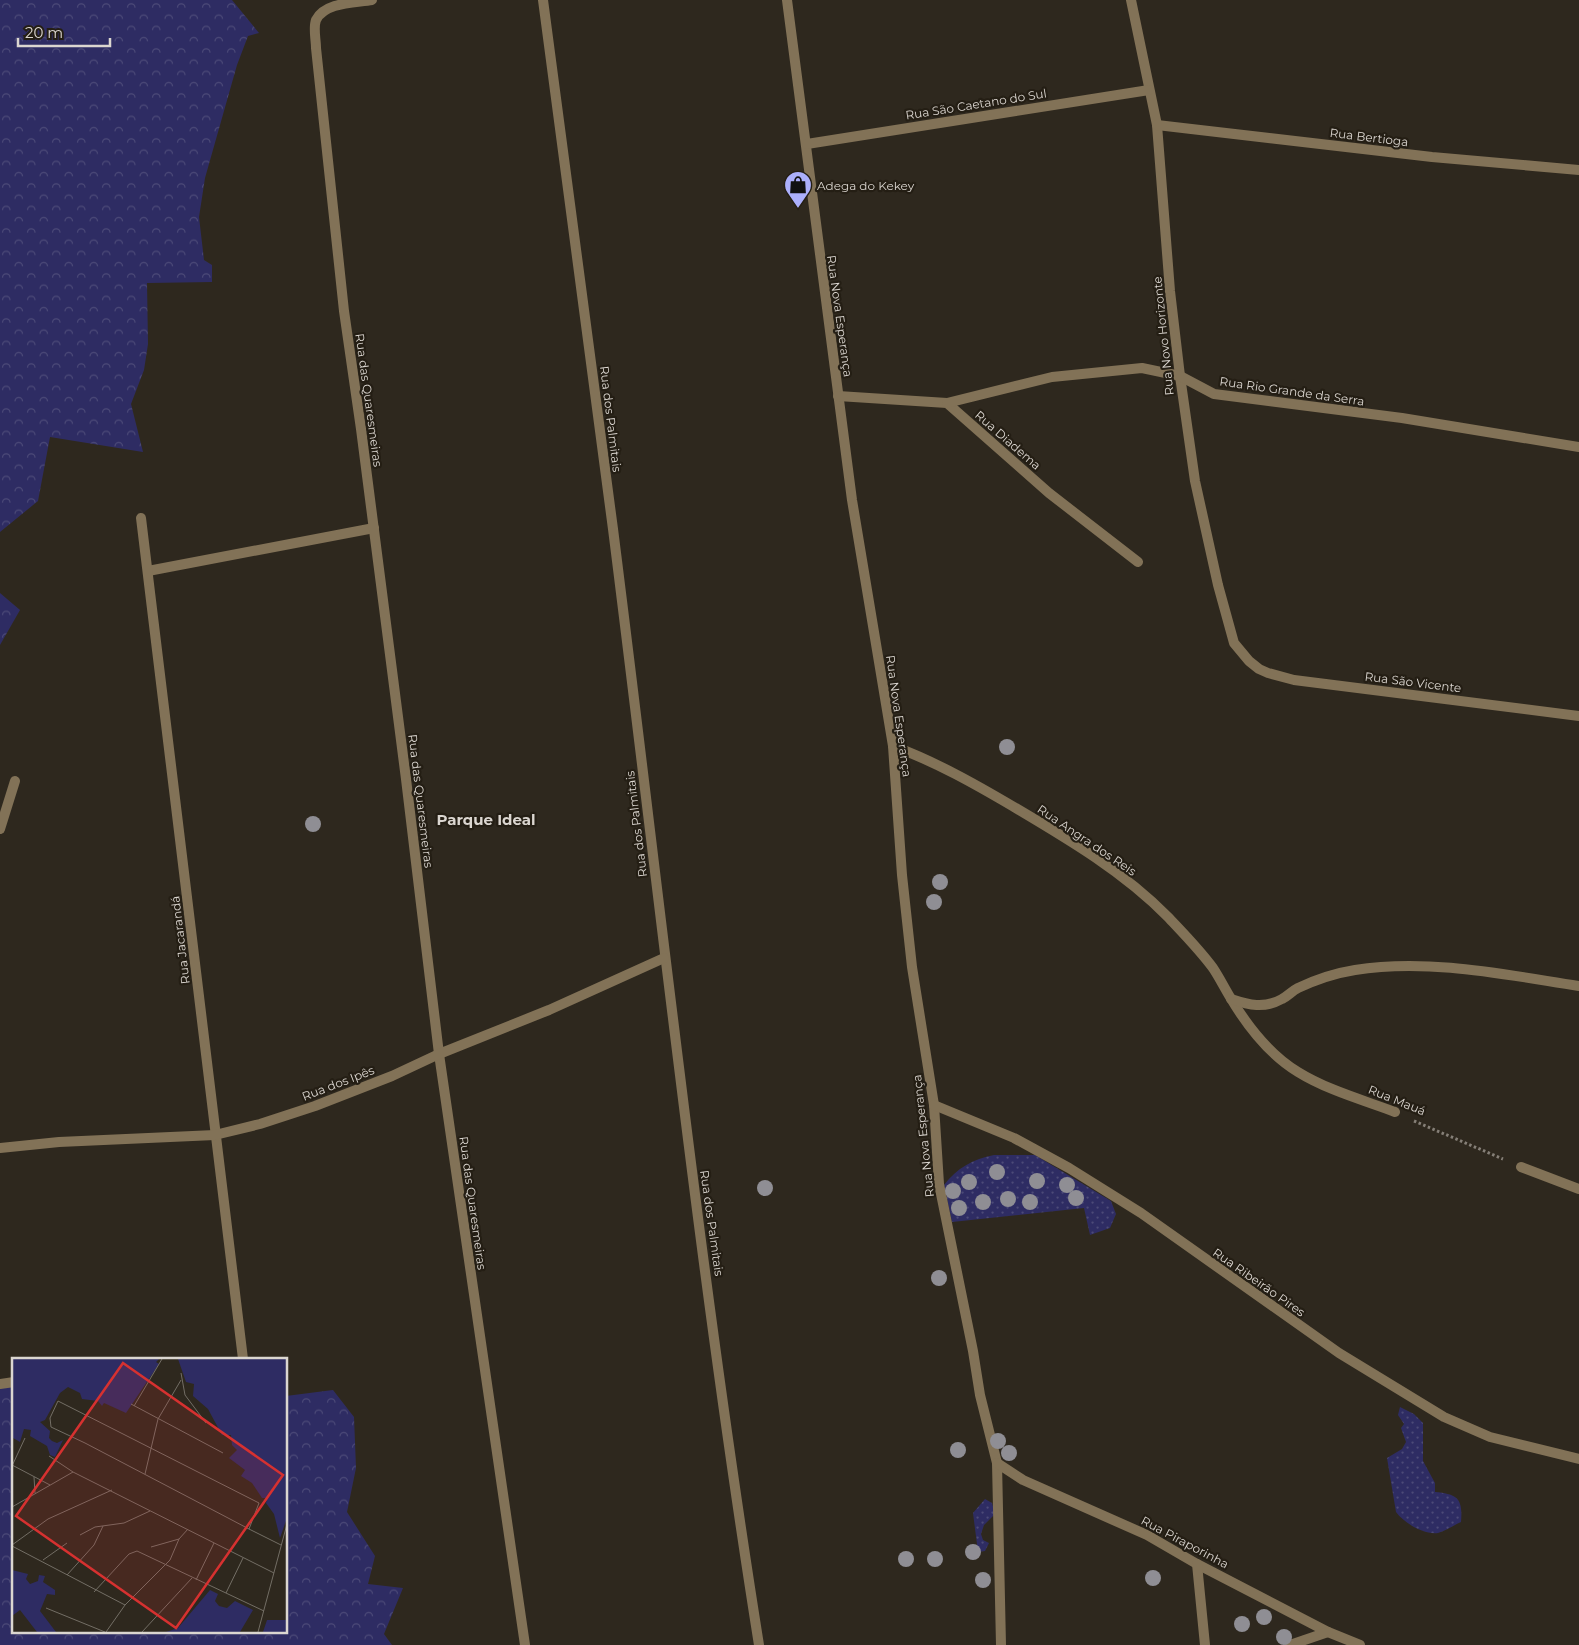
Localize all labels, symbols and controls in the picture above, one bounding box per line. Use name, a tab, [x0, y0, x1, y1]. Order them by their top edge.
scale bar	[18, 15, 110, 47]
text: 20 m	[25, 23, 63, 42]
street label: Rua São Caetano do Sul	[904, 85, 1048, 123]
street label: Rua Bertioga	[1329, 125, 1409, 149]
shop icon: Adega do Kekey	[783, 170, 813, 209]
place label: Adega do Kekey	[817, 178, 915, 193]
street label: Rua Nova Esperança	[824, 254, 856, 378]
street label: Rua Novo Horizonte	[1149, 276, 1177, 396]
street label: Rua das Quaresmeiras	[352, 332, 386, 468]
street label: Rua dos Palmitais	[597, 365, 625, 473]
street label: Rua Rio Grande da Serra	[1219, 373, 1365, 409]
street label: Rua Diadema	[972, 407, 1044, 473]
street label: Rua Nova Esperança	[883, 654, 915, 778]
street label: Rua São Vicente	[1364, 669, 1462, 695]
street label: Rua das Quaresmeiras	[405, 733, 437, 869]
street label: Rua dos Palmitais	[622, 770, 650, 878]
street label: Rua Angra dos Reis	[1035, 801, 1139, 879]
district label: Parque Ideal	[436, 810, 536, 829]
street label: Rua Jacarandá	[167, 895, 193, 985]
street label: Rua dos Ipês	[300, 1062, 377, 1104]
street label: Rua Nova Esperança	[909, 1074, 937, 1198]
street label: Rua Mauá	[1366, 1082, 1428, 1118]
street label: Rua das Quaresmeiras	[456, 1135, 490, 1271]
street label: Rua dos Palmitais	[697, 1169, 727, 1277]
street label: Rua Ribeirão Pires	[1210, 1245, 1308, 1320]
inset map	[12, 1358, 288, 1632]
street label: Rua Piraporinha	[1139, 1513, 1231, 1571]

